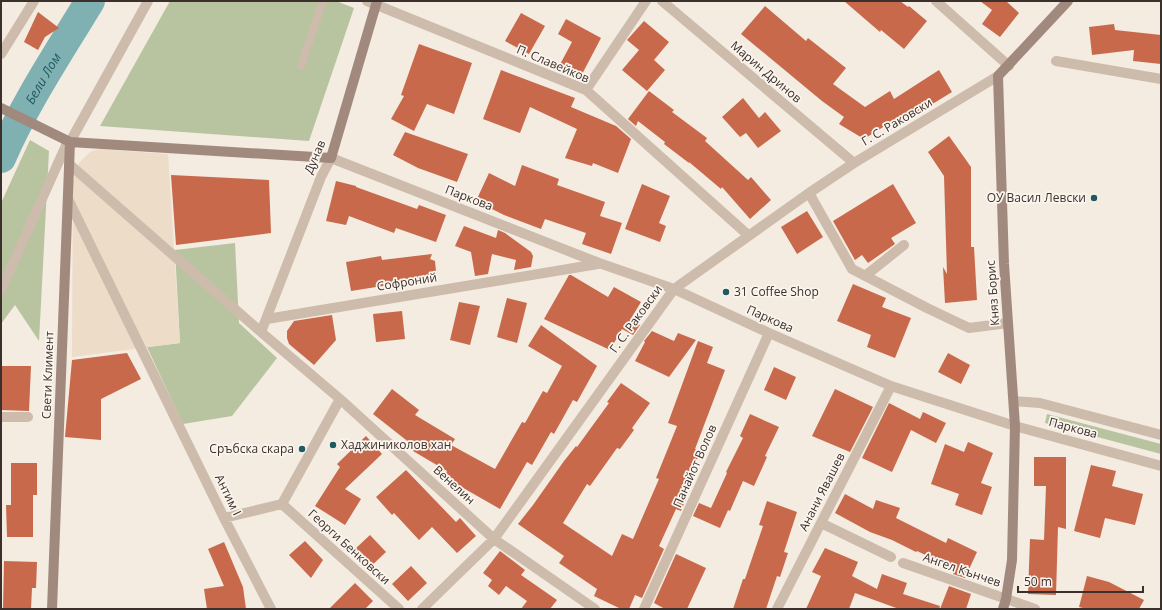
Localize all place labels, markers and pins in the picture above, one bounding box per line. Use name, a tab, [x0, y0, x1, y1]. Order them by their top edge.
place label: ОУ Васил Левски	[987, 189, 1086, 206]
marker: ОУ Васил Левски	[1089, 193, 1099, 203]
place label: 31 Coffee Shop	[734, 283, 819, 300]
marker: 31 Coffee Shop	[721, 287, 731, 297]
place label: Хаджиниколов хан	[341, 436, 451, 453]
place label: Сръбска скара	[209, 440, 294, 457]
marker: Хаджиниколов хан	[328, 440, 338, 450]
marker: Сръбска скара	[297, 444, 307, 454]

